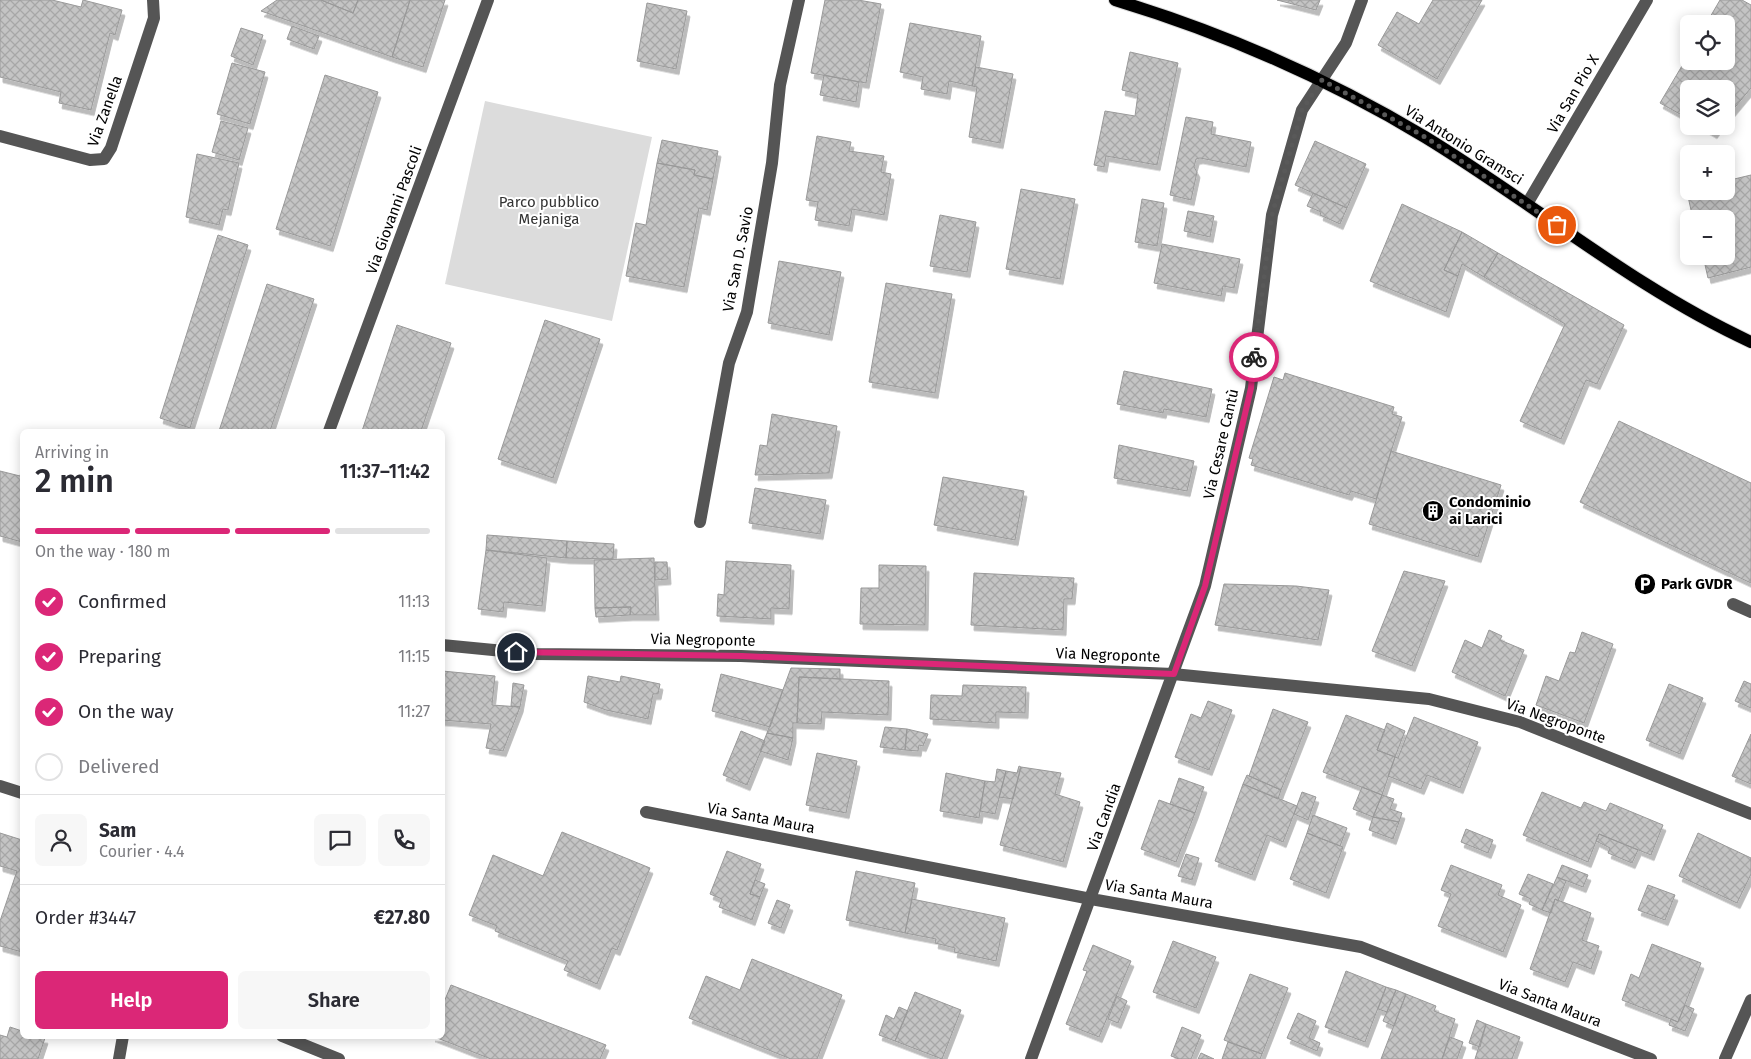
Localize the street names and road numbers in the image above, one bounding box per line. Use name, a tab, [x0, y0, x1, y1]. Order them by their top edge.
street label: Via San Pio X	[1543, 51, 1603, 136]
street label: Via Zanella	[84, 73, 126, 149]
street label: Via Antonio Gramsci	[1402, 101, 1526, 189]
street label: Via Giovanni Pascoli	[362, 143, 426, 277]
street label: Via San D. Savio	[719, 205, 757, 313]
street label: Via Cesare Cantù	[1200, 387, 1242, 501]
street label: Via Negroponte	[650, 630, 756, 650]
street label: Via Negroponte	[1055, 644, 1161, 666]
street label: Via Negroponte	[1504, 695, 1608, 747]
street label: Via Candia	[1083, 780, 1125, 854]
street label: Via Santa Maura	[706, 799, 816, 837]
street label: Via Santa Maura	[1104, 876, 1214, 912]
street label: Via Santa Maura	[1496, 975, 1604, 1031]

